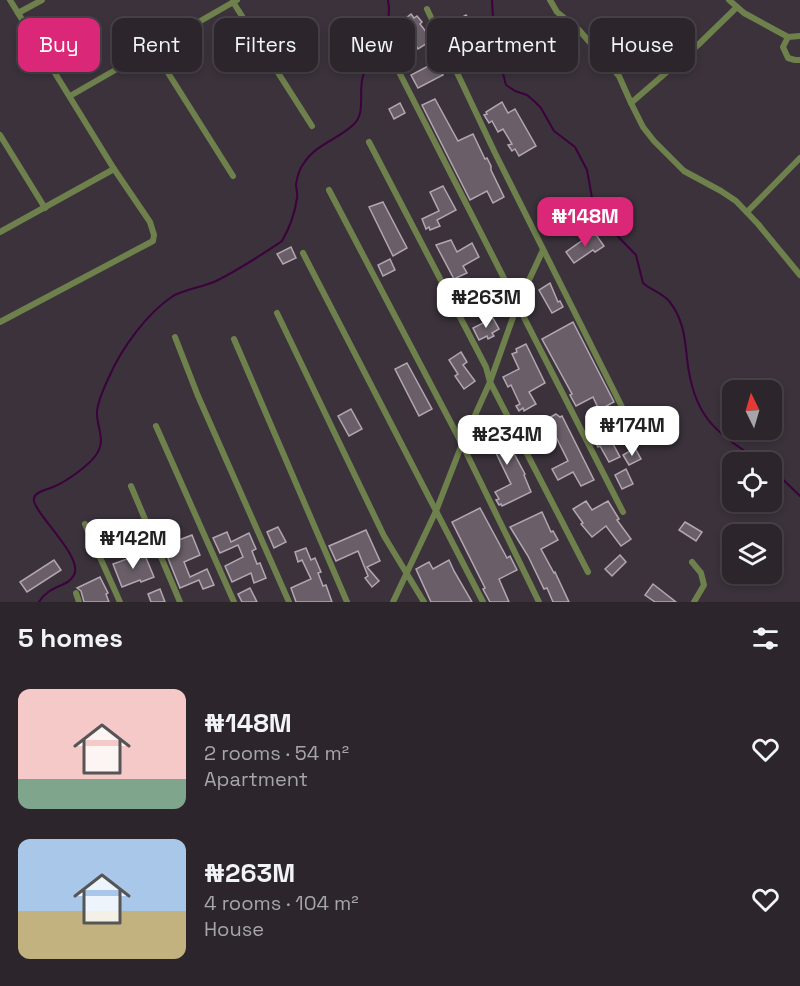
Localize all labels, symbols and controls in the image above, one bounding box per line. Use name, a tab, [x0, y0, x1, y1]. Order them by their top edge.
chip: Buy	[18, 18, 100, 72]
chip: Rent	[112, 18, 202, 72]
chip: Filters	[214, 18, 318, 72]
chip: New	[330, 18, 415, 72]
chip: Apartment	[427, 18, 578, 72]
chip: House	[590, 18, 695, 72]
pin: ₦148M	[543, 197, 627, 248]
text: ₦148M	[551, 203, 619, 229]
pin: ₦263M	[444, 278, 528, 329]
text: ₦263M	[451, 284, 521, 310]
north arrow	[722, 380, 782, 440]
map controls	[722, 380, 782, 584]
pin: ₦174M	[590, 406, 674, 457]
text: ₦174M	[599, 412, 665, 438]
pin: ₦234M	[465, 415, 549, 466]
text: ₦234M	[472, 421, 542, 447]
button: locate	[722, 452, 782, 512]
pin: ₦142M	[91, 519, 175, 570]
button: layers	[722, 524, 782, 584]
text: ₦142M	[99, 525, 167, 551]
text: 5 homes	[18, 621, 123, 655]
icon: filters	[749, 622, 782, 655]
text: ₦148M	[204, 706, 292, 740]
icon: home	[66, 713, 138, 785]
icon: heart	[749, 733, 782, 766]
text: 2 rooms · 54 m²	[204, 740, 349, 766]
text: Apartment	[204, 766, 308, 792]
text: ₦263M	[204, 856, 295, 890]
icon: home	[66, 863, 138, 935]
icon: heart	[749, 883, 782, 916]
text: 4 rooms · 104 m²	[204, 890, 359, 916]
text: House	[204, 916, 264, 942]

